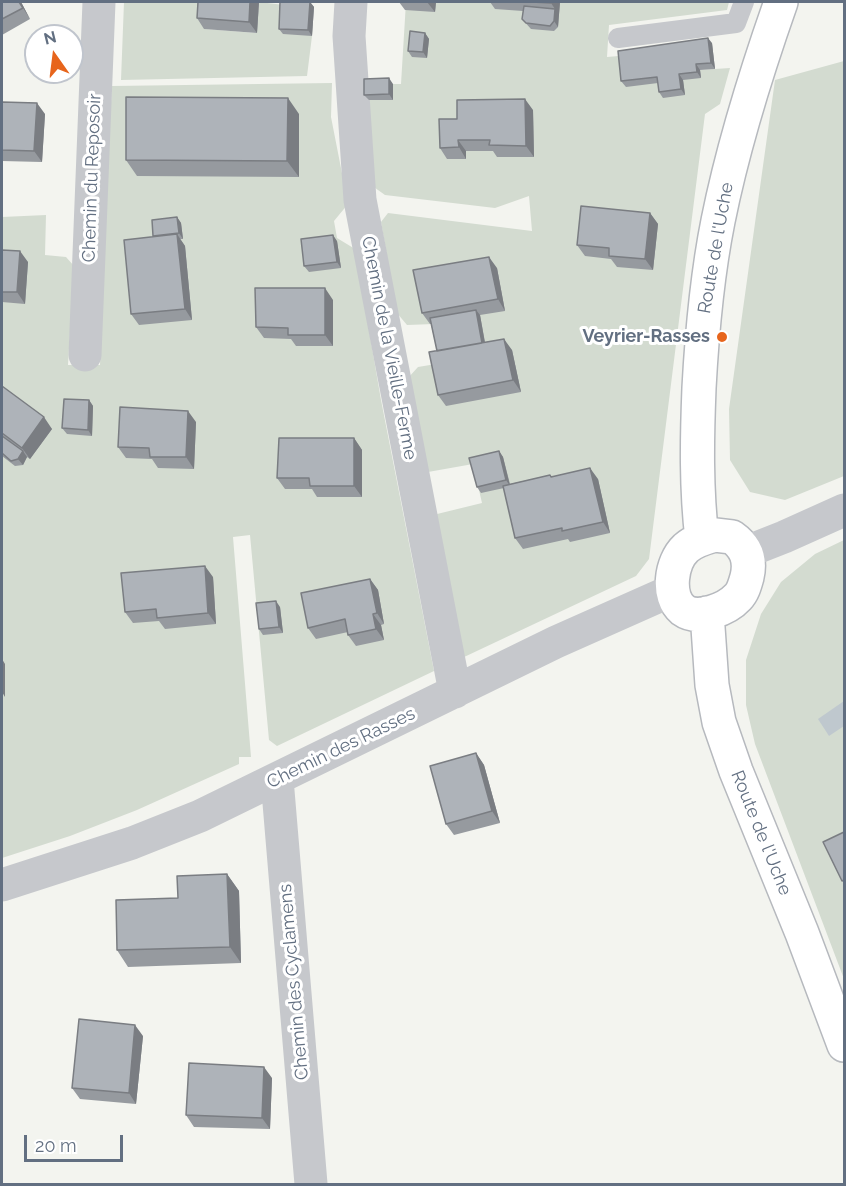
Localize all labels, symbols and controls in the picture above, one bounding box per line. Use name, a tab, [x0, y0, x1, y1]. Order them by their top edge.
north arrow	[24, 24, 84, 84]
text: N	[42, 27, 58, 49]
street label: Chemin du Reposoir	[78, 93, 106, 263]
street label: Route de l'Uche	[694, 181, 738, 315]
street label: Chemin de la Vieille-Ferme	[357, 234, 421, 462]
place label: Veyrier-Rasses	[583, 326, 710, 348]
marker: Veyrier-Rasses	[715, 330, 729, 344]
street label: Chemin des Rasses	[263, 703, 419, 793]
street label: Route de l'Uche	[726, 767, 796, 899]
street label: Chemin des Cyclamens	[275, 883, 313, 1081]
scale bar	[27, 1123, 126, 1161]
text: 20 m	[35, 1135, 77, 1156]

